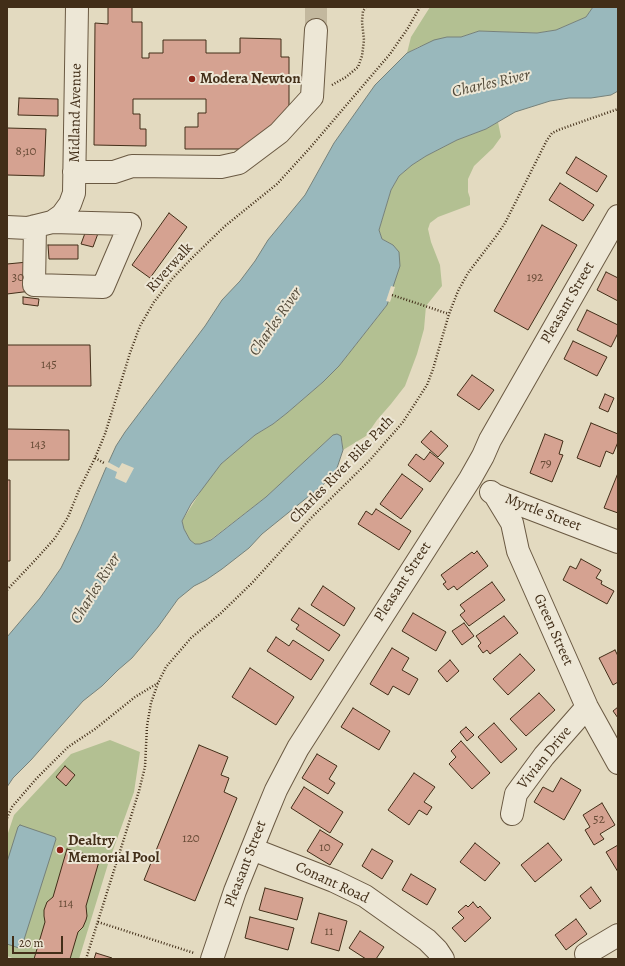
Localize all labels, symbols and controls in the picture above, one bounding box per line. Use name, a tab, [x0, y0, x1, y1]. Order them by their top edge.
street label: Midland Avenue	[66, 63, 86, 163]
water label: Charles River	[450, 66, 532, 102]
place label: Modera Newton	[200, 70, 301, 88]
marker: Modera Newton	[187, 74, 197, 84]
house number: 8;10	[16, 144, 36, 160]
street label: Riverwalk	[143, 239, 197, 297]
street label: Pleasant Street	[537, 259, 599, 347]
house number: 30	[12, 270, 24, 286]
house number: 192	[527, 270, 543, 286]
water label: Charles River	[245, 284, 307, 360]
house number: 145	[41, 357, 57, 373]
street label: Charles River Bike Path	[286, 413, 398, 527]
house number: 143	[30, 437, 46, 453]
house number: 79	[540, 456, 552, 472]
street label: Myrtle Street	[502, 490, 584, 536]
street label: Pleasant Street	[370, 539, 436, 625]
water label: Charles River	[67, 550, 125, 628]
street label: Green Street	[529, 591, 577, 669]
street label: Vivian Drive	[514, 723, 576, 793]
house number: 52	[593, 812, 605, 828]
street label: Pleasant Street	[221, 818, 271, 910]
house number: 120	[182, 831, 200, 847]
place label: Dealtry Memorial Pool	[68, 832, 160, 867]
house number: 10	[319, 840, 331, 856]
marker: Dealtry Memorial Pool	[55, 845, 65, 855]
street label: Conant Road	[292, 858, 372, 908]
house number: 114	[59, 896, 73, 912]
house number: 11	[325, 924, 333, 940]
scale bar	[14, 928, 65, 954]
text: 20 m	[19, 935, 43, 951]

